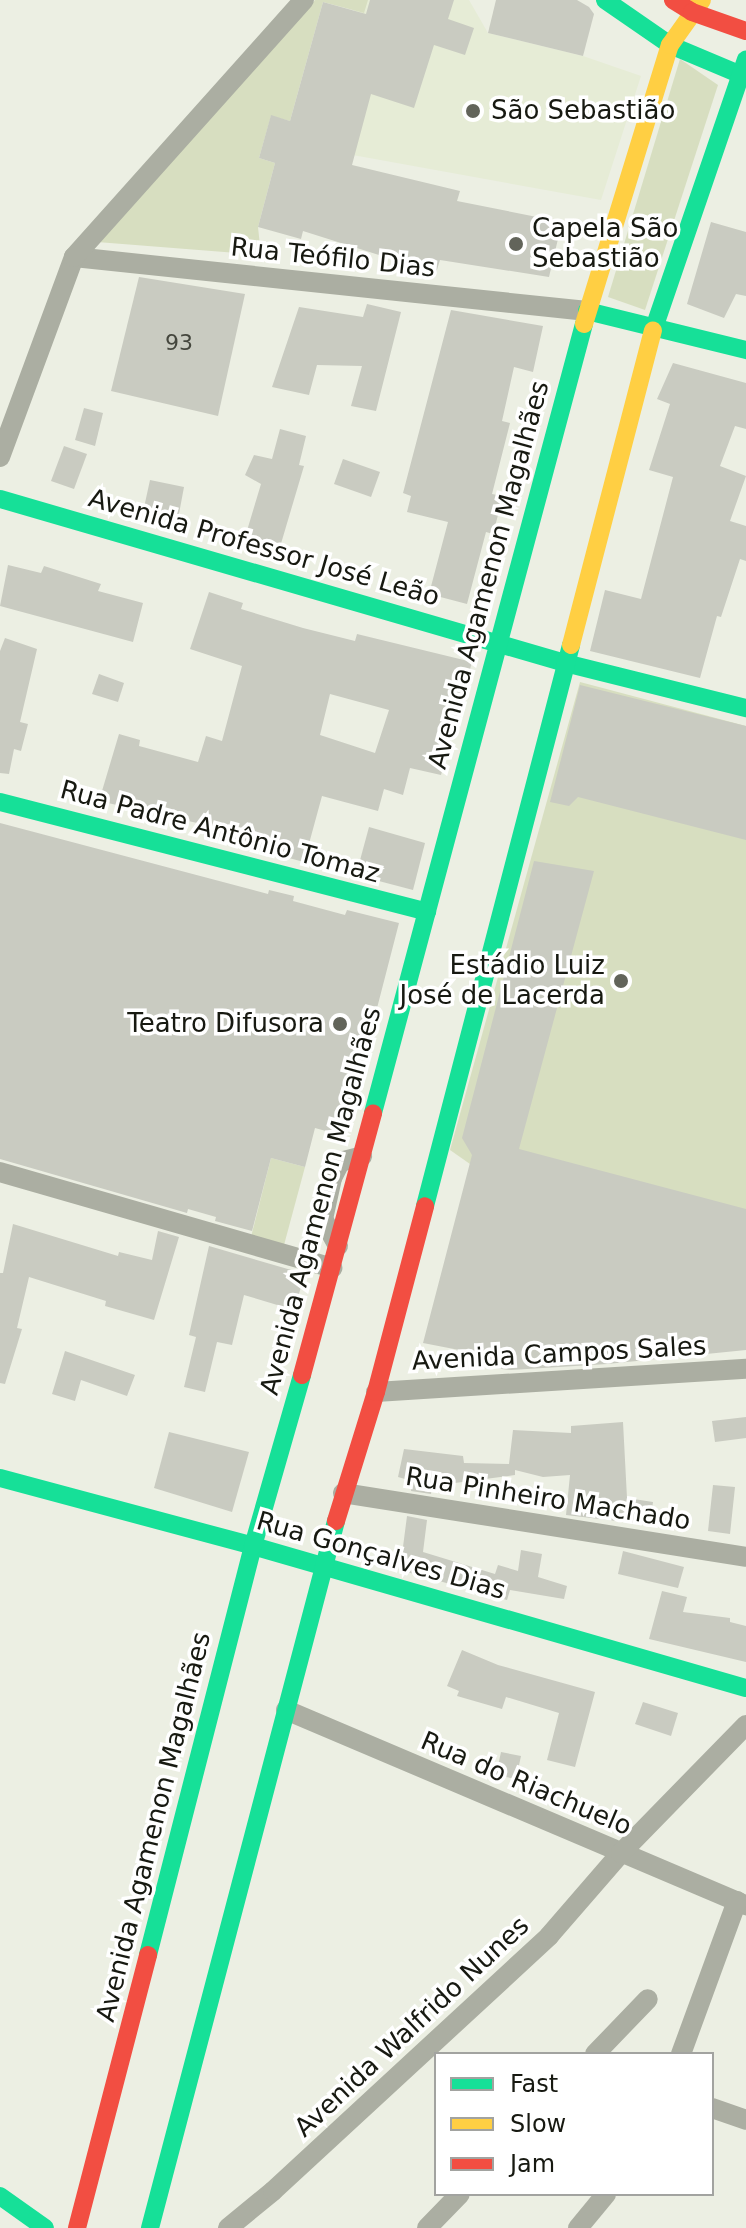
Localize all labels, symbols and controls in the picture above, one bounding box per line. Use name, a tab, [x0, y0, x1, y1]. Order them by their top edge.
place label: São Sebastião	[491, 95, 675, 127]
marker: São Sebastião	[462, 100, 484, 122]
place label: Capela São Sebastião	[532, 213, 678, 274]
street label: Rua Teófilo Dias	[229, 232, 437, 284]
marker: Capela São Sebastião	[507, 235, 525, 253]
house number: 93	[165, 330, 193, 356]
street label: Avenida Agamenon Magalhães	[422, 377, 556, 773]
street label: Avenida Professor José Leão	[85, 483, 443, 613]
street label: Rua Padre Antônio Tomaz	[57, 774, 383, 890]
place label: Estádio Luiz José de Lacerda	[399, 950, 605, 1012]
marker: Estádio Luiz José de Lacerda	[612, 972, 630, 990]
street label: Avenida Agamenon Magalhães	[254, 1003, 388, 1399]
place label: Teatro Difusora	[127, 1008, 324, 1040]
marker: Teatro Difusora	[331, 1015, 349, 1033]
street label: Avenida Campos Sales	[411, 1331, 707, 1377]
street label: Rua Pinheiro Machado	[403, 1461, 693, 1537]
street label: Rua Gonçalves Dias	[253, 1506, 509, 1606]
street label: Avenida Agamenon Magalhães	[90, 1629, 218, 2025]
street label: Rua do Riachuelo	[416, 1726, 636, 1842]
street label: Avenida Walfrido Nunes	[288, 1910, 536, 2144]
legend	[434, 2052, 714, 2196]
text: Fast	[510, 2070, 558, 2098]
text: Slow	[510, 2110, 566, 2138]
text: Jam	[510, 2150, 555, 2178]

